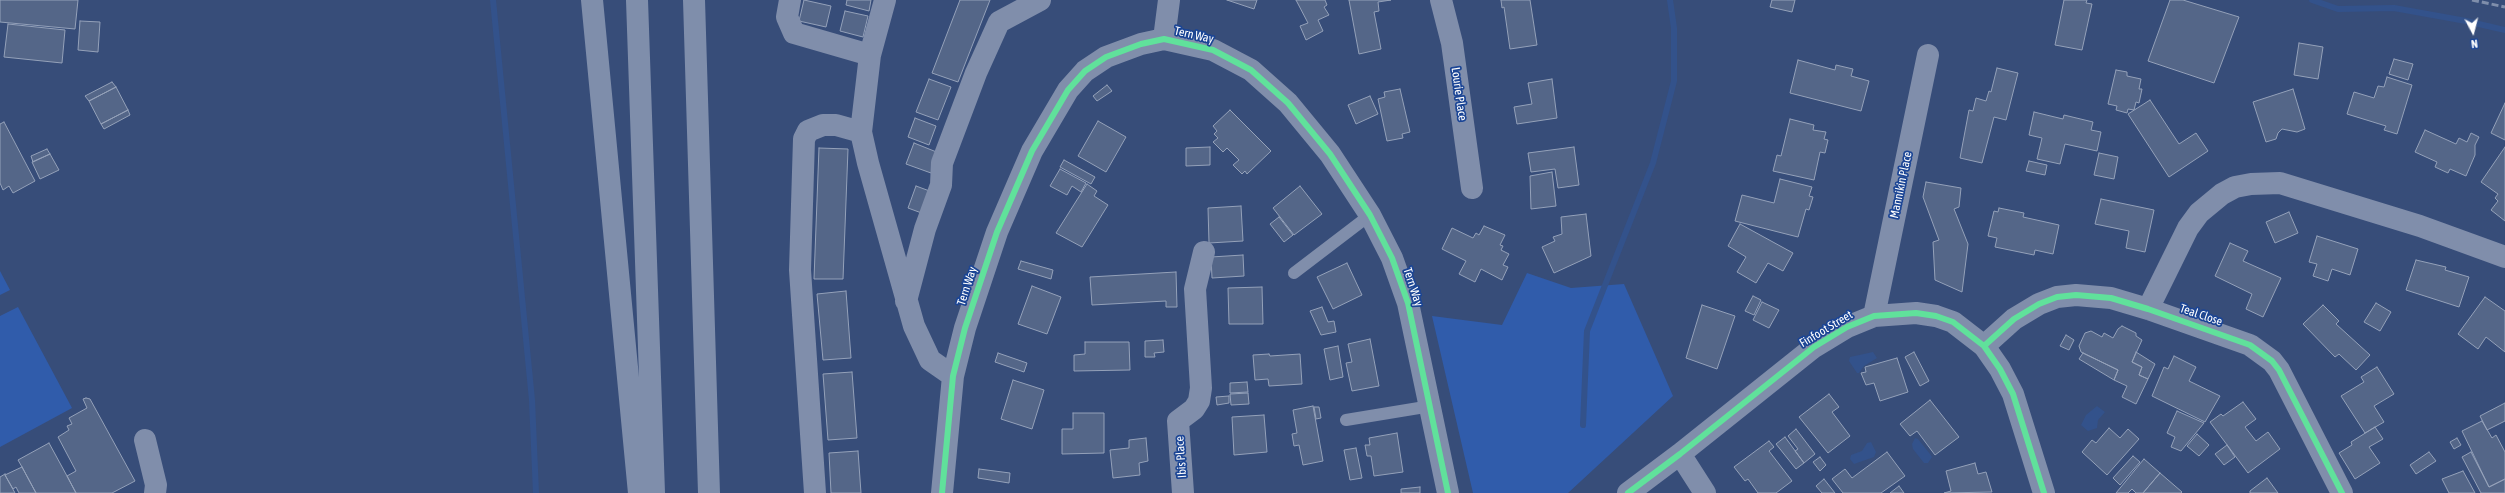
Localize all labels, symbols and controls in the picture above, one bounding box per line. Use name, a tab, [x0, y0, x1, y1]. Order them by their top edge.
north arrow	[2453, 12, 2493, 52]
street label: Tern Way	[1173, 24, 1215, 46]
text: N	[2471, 38, 2478, 50]
street label: Lourie Place	[1448, 66, 1470, 122]
street label: Mannikin Place	[1887, 150, 1915, 220]
street label: Tern Way	[954, 265, 980, 307]
street label: Tern Way	[1400, 266, 1426, 308]
street label: Teal Close	[2178, 301, 2224, 329]
street label: Finfoot Street	[1797, 308, 1855, 350]
street label: Ibis Place	[1172, 436, 1190, 478]

